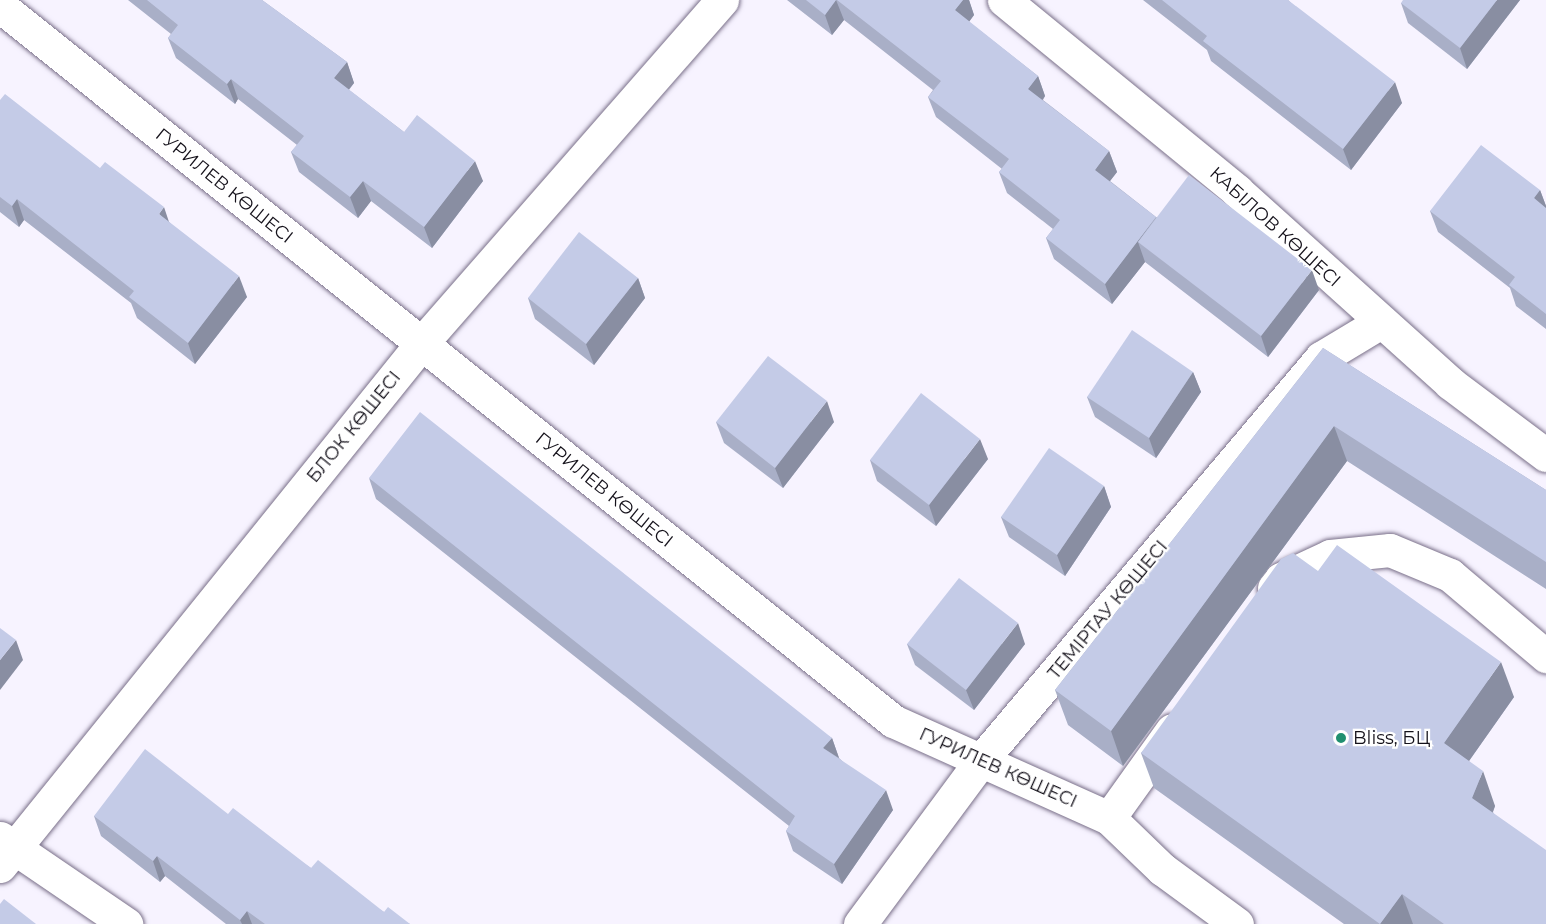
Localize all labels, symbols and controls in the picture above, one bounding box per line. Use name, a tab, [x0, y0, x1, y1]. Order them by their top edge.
street label: ГУРИЛЕВ КӨШЕСІ	[151, 124, 297, 248]
street label: КАБІЛОВ КӨШЕСІ	[1205, 162, 1345, 292]
street label: БЛОК КӨШЕСІ	[302, 367, 406, 487]
street label: ГУРИЛЕВ КӨШЕСІ	[531, 428, 677, 552]
street label: ТЕМІРТАУ КӨШЕСІ	[1044, 536, 1172, 684]
street label: ГУРИЛЕВ КӨШЕСІ	[916, 723, 1080, 813]
place label: Bliss, БЦ	[1353, 727, 1430, 749]
marker: Bliss, БЦ	[1334, 731, 1348, 745]

